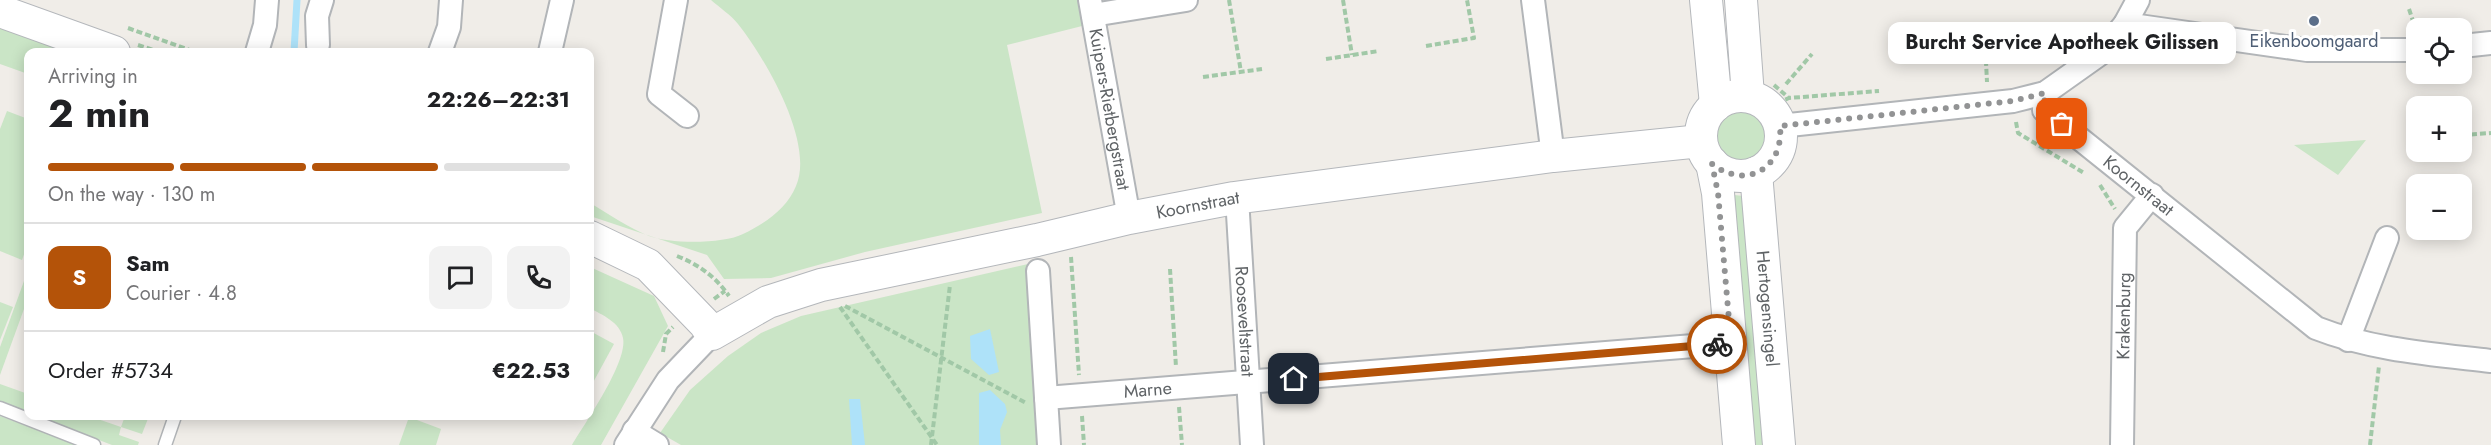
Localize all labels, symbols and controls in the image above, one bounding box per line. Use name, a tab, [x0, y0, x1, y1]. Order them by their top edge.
marker: Eikenboomgaard	[2307, 14, 2321, 28]
map controls	[2406, 18, 2472, 240]
button: locate	[2406, 18, 2472, 84]
callout: Burcht Service Apotheek Gilissen	[1888, 22, 2236, 64]
street label: Kuipers-Rietbergstraat	[1082, 26, 1137, 193]
text: Burcht Service Apotheek Gilissen	[1905, 28, 2219, 57]
place label: Eikenboomgaard	[2250, 28, 2378, 54]
text: Arriving in	[48, 62, 138, 91]
text: 22:26–22:31	[427, 83, 570, 115]
text: 2 min	[48, 85, 150, 142]
button: +	[2406, 96, 2472, 162]
pin	[2036, 98, 2087, 149]
icon: bag	[2045, 107, 2078, 140]
street label: Koornstraat	[2097, 149, 2180, 223]
button: −	[2406, 174, 2472, 240]
text: On the way · 130 m	[48, 180, 215, 209]
street label: Koornstraat	[1154, 184, 1242, 226]
button: chat	[429, 246, 492, 309]
button: phone	[507, 246, 570, 309]
text: Sam	[126, 247, 170, 279]
street label: Hertogensingel	[1750, 249, 1785, 368]
text: S	[73, 261, 86, 293]
street label: Rooseveltstraat	[1228, 265, 1261, 378]
street label: Krakenburg	[2110, 272, 2137, 360]
text: Courier · 4.8	[126, 279, 237, 308]
courier	[1687, 314, 1747, 374]
icon: bike	[1701, 328, 1734, 361]
pin	[1268, 353, 1319, 404]
text: Order #5734	[48, 354, 173, 386]
text: €22.53	[492, 354, 570, 386]
icon: home	[1277, 362, 1310, 395]
street label: Marne	[1123, 375, 1173, 405]

